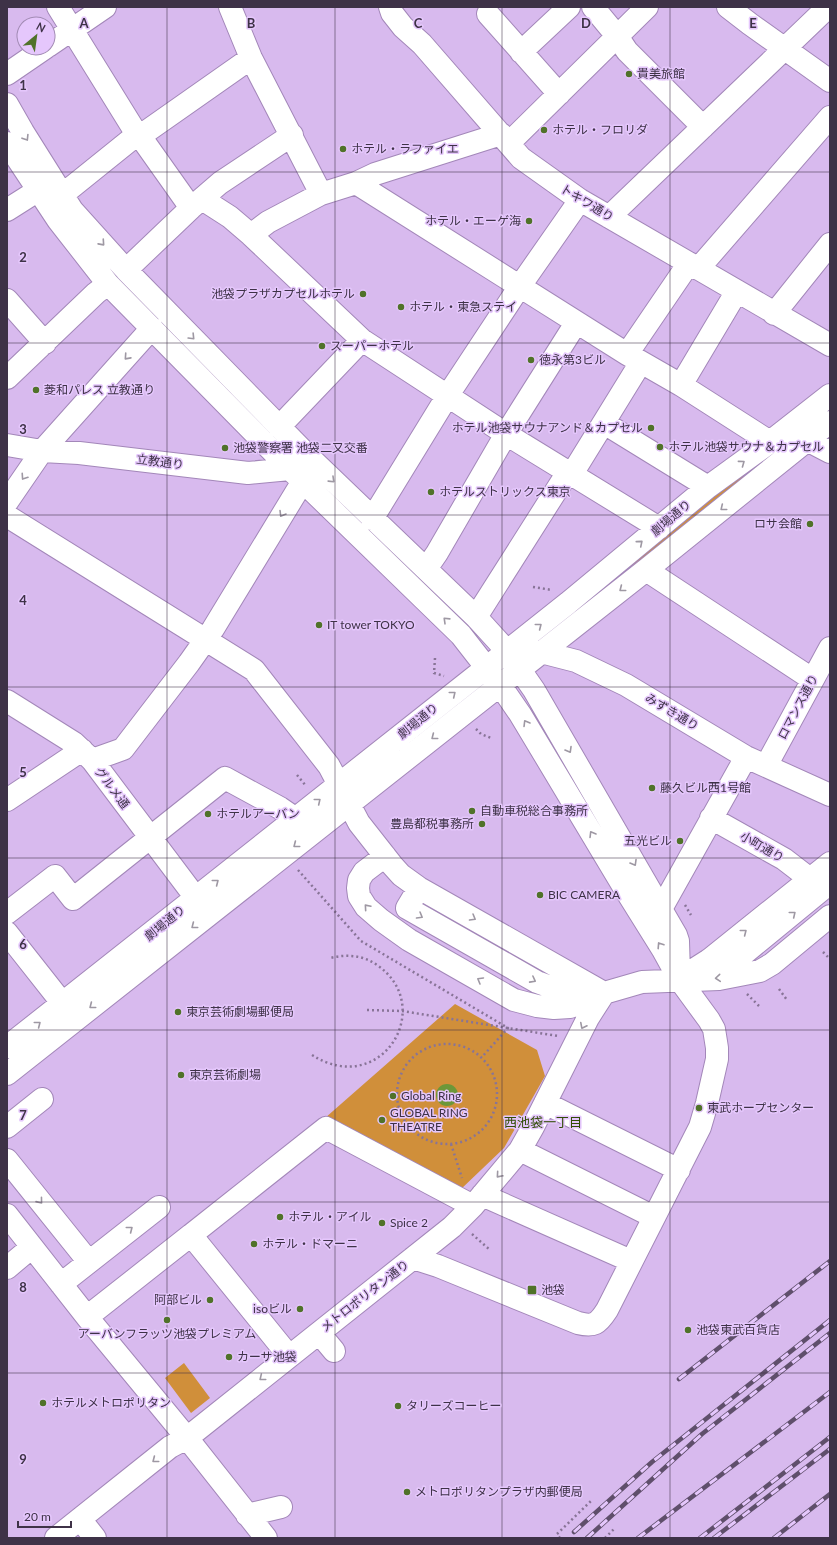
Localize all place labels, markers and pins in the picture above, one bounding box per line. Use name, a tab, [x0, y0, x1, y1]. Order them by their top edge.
place label: 貴美旅館	[637, 66, 685, 81]
marker: 貴美旅館	[624, 69, 634, 79]
place label: ホテル・フロリダ	[552, 122, 648, 137]
marker: ホテル・フロリダ	[539, 125, 549, 135]
place label: ホテル・ラファイエ	[351, 141, 459, 156]
marker: ホテル・ラファイエ	[338, 144, 348, 154]
place label: ホテル・エーゲ海	[425, 213, 521, 228]
marker: ホテル・エーゲ海	[524, 216, 534, 226]
place label: 池袋プラザカプセルホテル	[211, 286, 355, 301]
marker: 池袋プラザカプセルホテル	[358, 289, 368, 299]
place label: ホテル・東急ステイ	[409, 299, 517, 314]
marker: ホテル・東急ステイ	[396, 302, 406, 312]
place label: スーパーホテル	[330, 338, 414, 353]
marker: スーパーホテル	[317, 341, 327, 351]
place label: 徳永第3ビル	[539, 352, 606, 367]
marker: 徳永第3ビル	[526, 355, 536, 365]
place label: 菱和パレス 立教通り	[44, 382, 155, 397]
marker: 菱和パレス 立教通り	[31, 385, 41, 395]
place label: ホテル池袋サウナアンド＆カプセル	[451, 420, 643, 435]
marker: ホテル池袋サウナアンド＆カプセル	[646, 423, 656, 433]
place label: ホテル池袋サウナ＆カプセル	[668, 439, 824, 454]
place label: 池袋警察署 池袋二又交番	[233, 440, 368, 455]
marker: ホテル池袋サウナ＆カプセル	[655, 442, 665, 452]
marker: 池袋警察署 池袋二又交番	[220, 443, 230, 453]
place label: ホテルストリックス東京	[439, 484, 571, 499]
marker: ホテルストリックス東京	[426, 487, 436, 497]
place label: ロサ会館	[754, 516, 802, 531]
marker: ロサ会館	[805, 519, 815, 529]
place label: IT tower TOKYO	[327, 617, 415, 632]
marker: IT tower TOKYO	[314, 620, 324, 630]
place label: 藤久ビル西1号館	[660, 780, 751, 795]
marker: 藤久ビル西1号館	[647, 783, 657, 793]
place label: 自動車税総合事務所	[480, 803, 588, 818]
place label: ホテルアーバン	[216, 806, 300, 821]
marker: 自動車税総合事務所	[467, 806, 477, 816]
marker: ホテルアーバン	[203, 809, 213, 819]
place label: 豊島都税事務所	[390, 816, 474, 831]
marker: 豊島都税事務所	[477, 819, 487, 829]
place label: 五光ビル	[624, 833, 672, 848]
marker: 五光ビル	[675, 836, 685, 846]
place label: BIC CAMERA	[548, 887, 621, 902]
marker: BIC CAMERA	[535, 890, 545, 900]
place label: 東京芸術劇場郵便局	[186, 1004, 294, 1019]
marker: 東京芸術劇場郵便局	[173, 1007, 183, 1017]
place label: 東京芸術劇場	[189, 1067, 261, 1082]
marker: 東京芸術劇場	[176, 1070, 186, 1080]
place label: Global Ring	[401, 1088, 461, 1103]
marker: Global Ring	[388, 1091, 398, 1101]
place label: 東武ホープセンター	[707, 1100, 814, 1115]
marker: 東武ホープセンター	[694, 1103, 704, 1113]
place label: GLOBAL RING THEATRE	[390, 1105, 468, 1134]
marker: GLOBAL RING THEATRE	[377, 1115, 387, 1125]
place label: ホテル・アイル	[288, 1209, 371, 1224]
marker: ホテル・アイル	[275, 1212, 285, 1222]
place label: Spice 2	[390, 1215, 428, 1230]
marker: Spice 2	[377, 1218, 387, 1228]
place label: ホテル・ドマーニ	[262, 1236, 358, 1251]
marker: ホテル・ドマーニ	[249, 1239, 259, 1249]
place label: 池袋	[541, 1282, 565, 1297]
marker: 池袋	[526, 1284, 538, 1296]
place label: 阿部ビル	[154, 1292, 202, 1307]
marker: 阿部ビル	[205, 1295, 215, 1305]
place label: isoビル	[253, 1301, 292, 1316]
marker: isoビル	[295, 1304, 305, 1314]
marker: アーバンフラッツ池袋プレミアム	[162, 1315, 172, 1325]
place label: 池袋東武百貨店	[696, 1322, 780, 1337]
marker: 池袋東武百貨店	[683, 1325, 693, 1335]
place label: アーバンフラッツ池袋プレミアム	[78, 1326, 256, 1341]
place label: カーサ池袋	[237, 1349, 297, 1364]
marker: カーサ池袋	[224, 1352, 234, 1362]
place label: ホテルメトロポリタン	[51, 1395, 171, 1410]
marker: ホテルメトロポリタン	[38, 1398, 48, 1408]
place label: タリーズコーヒー	[406, 1398, 501, 1413]
marker: タリーズコーヒー	[393, 1401, 403, 1411]
place label: メトロポリタンプラザ内郵便局	[415, 1484, 583, 1499]
marker: メトロポリタンプラザ内郵便局	[402, 1487, 412, 1497]

